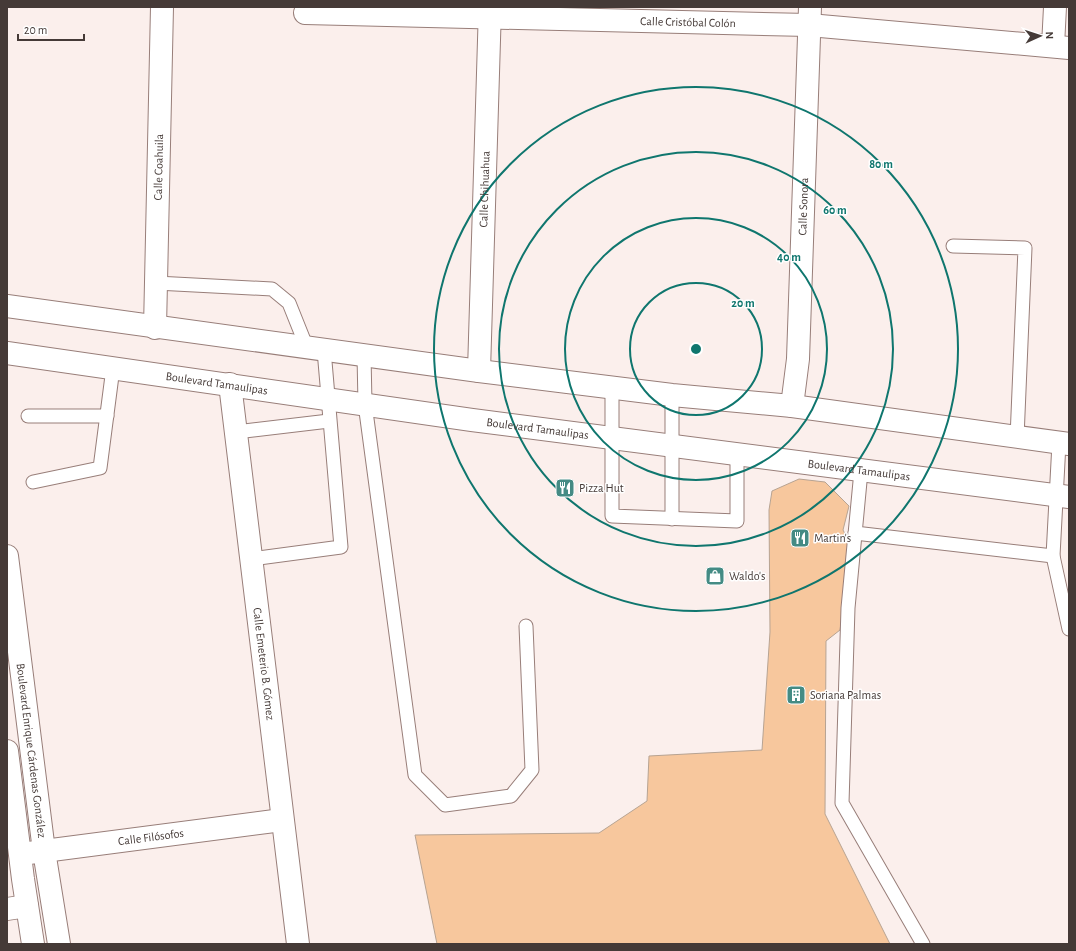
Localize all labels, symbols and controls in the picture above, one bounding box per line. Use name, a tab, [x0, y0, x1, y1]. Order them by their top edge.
street label: Calle Cristóbal Colón	[640, 15, 736, 29]
scale bar	[18, 16, 84, 42]
north arrow	[1020, 16, 1060, 56]
text: 20 m	[24, 24, 47, 36]
text: N	[1044, 31, 1055, 40]
street label: Calle Coahuila	[152, 133, 165, 200]
street label: Calle Chihuahua	[477, 150, 492, 228]
text: 80 m	[869, 158, 893, 170]
street label: Calle Sonora	[796, 177, 810, 236]
text: 60 m	[823, 204, 847, 216]
text: 40 m	[777, 251, 801, 263]
text: 20 m	[731, 297, 755, 309]
centre of rings	[689, 342, 703, 356]
street label: Boulevard Tamaulipas	[165, 370, 269, 397]
street label: Boulevard Tamaulipas	[486, 416, 590, 441]
street label: Boulevard Tamaulipas	[807, 457, 911, 482]
restaurant icon: Pizza Hut	[554, 477, 576, 499]
place label: Pizza Hut	[579, 482, 624, 494]
restaurant icon: Martin's	[789, 527, 811, 549]
place label: Martin's	[814, 532, 851, 544]
shop icon: Waldo's	[704, 565, 726, 587]
place label: Waldo's	[729, 570, 765, 582]
street label: Calle Emeterio B. Gómez	[251, 607, 277, 721]
street label: Boulevard Enrique Cárdenas González	[14, 662, 48, 839]
building icon: Soriana Palmas	[785, 684, 807, 706]
place label: Soriana Palmas	[810, 689, 881, 701]
street label: Calle Filósofos	[117, 827, 184, 847]

